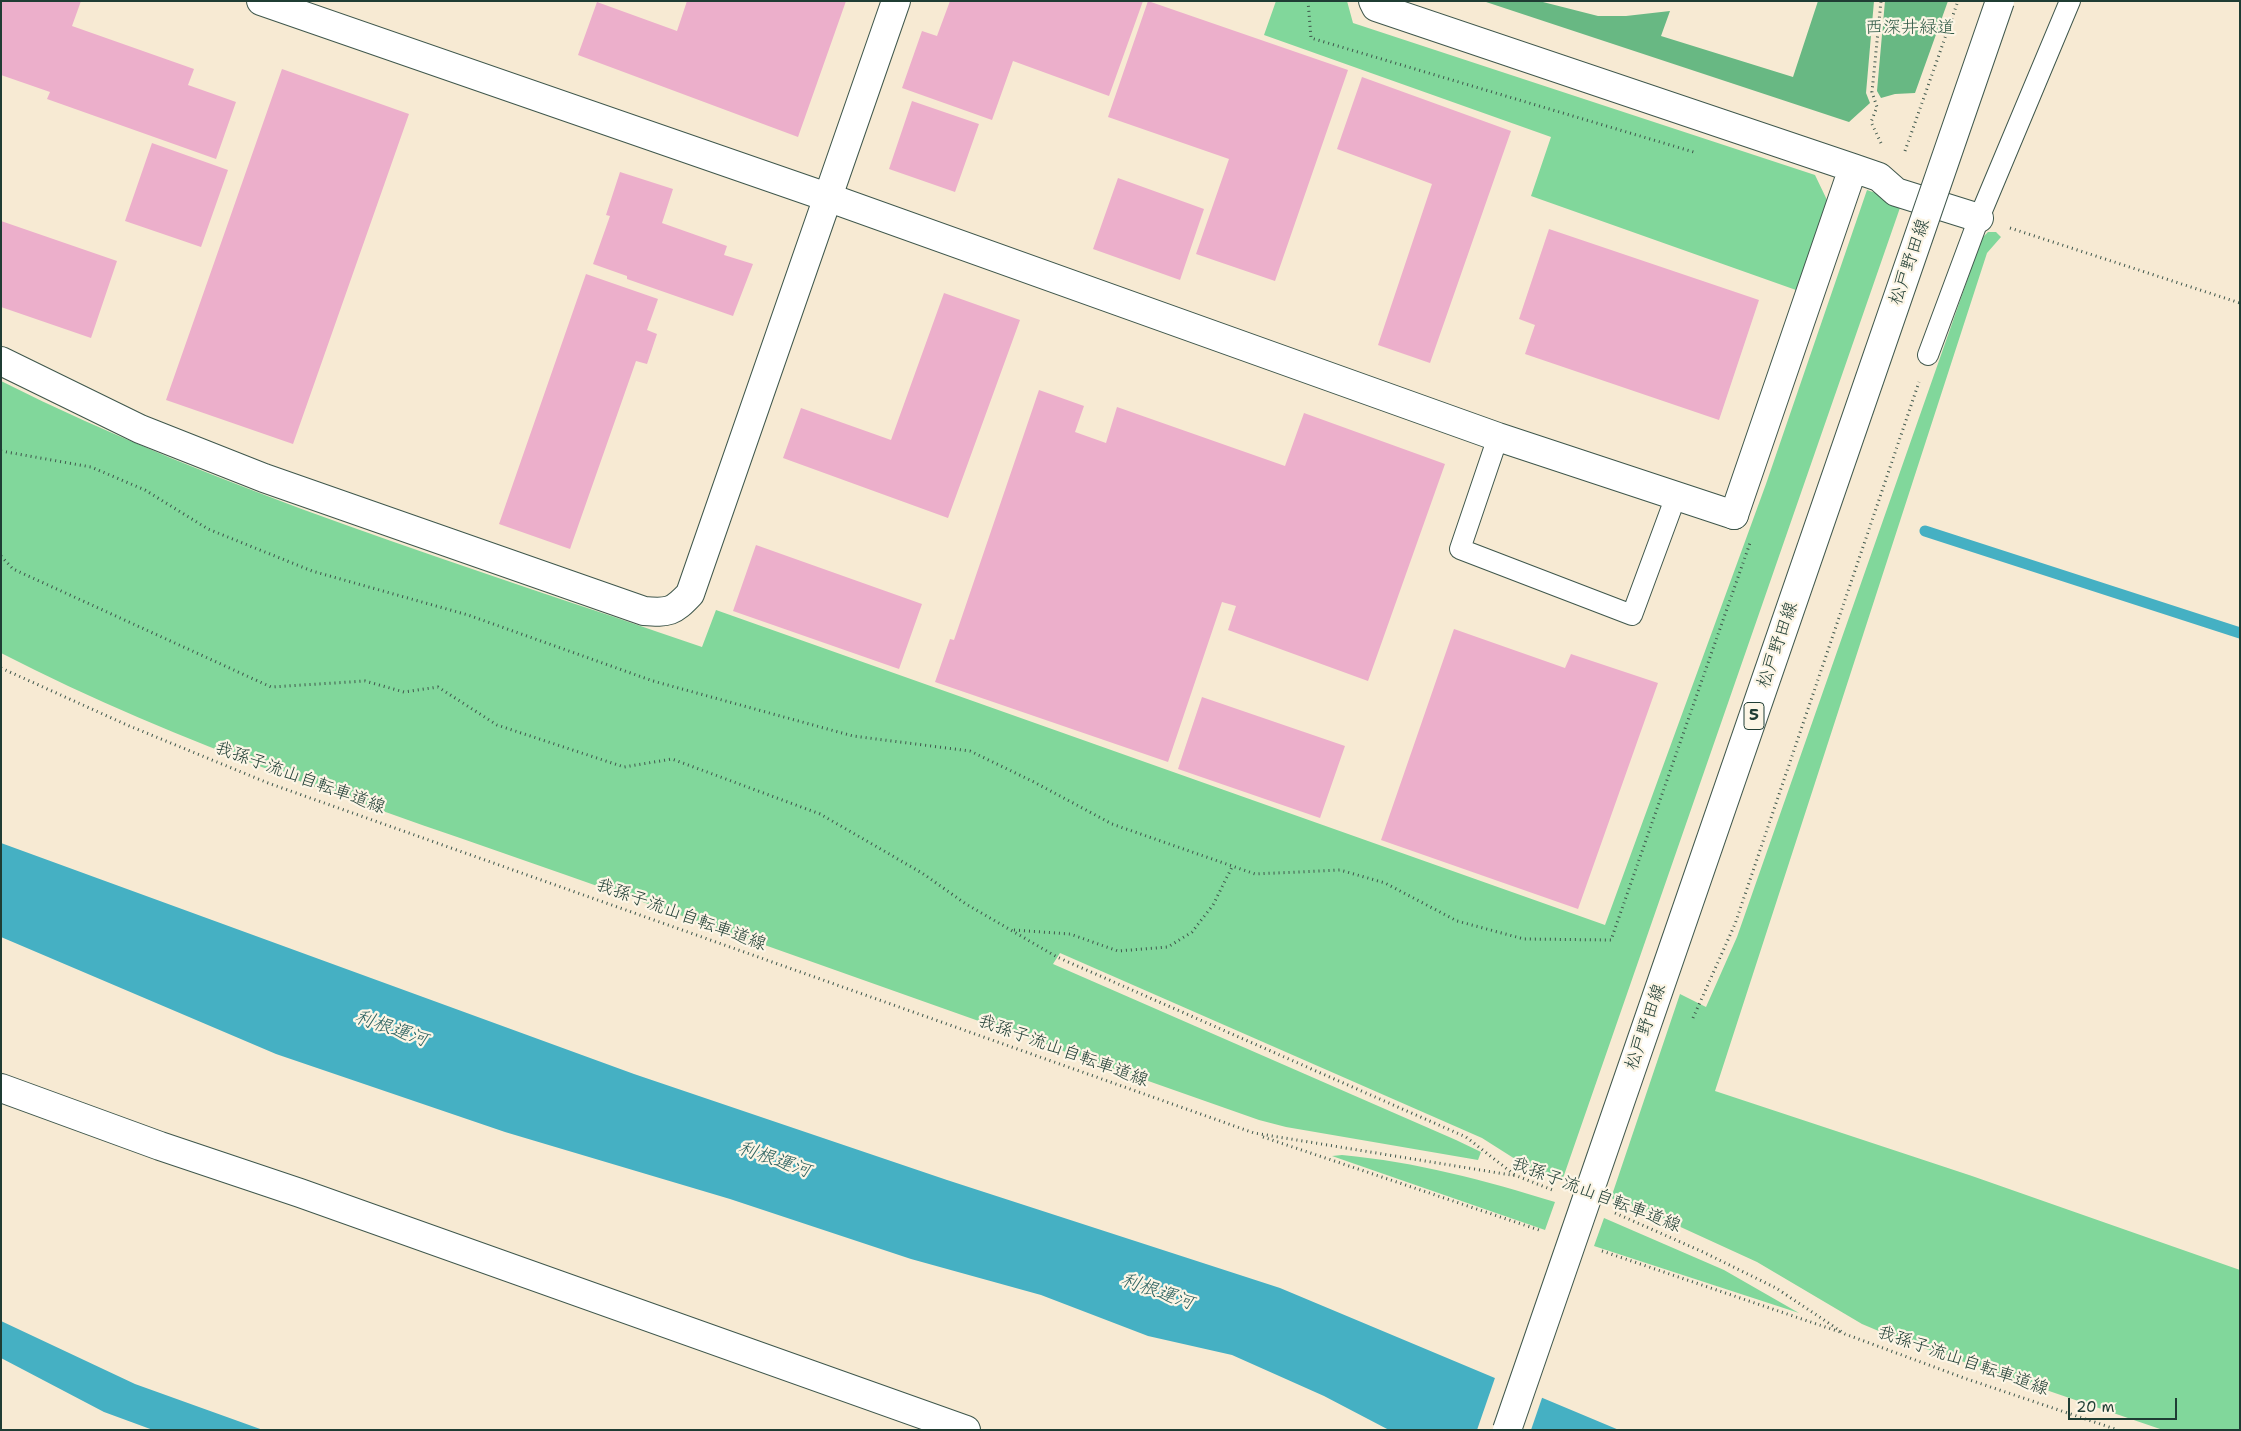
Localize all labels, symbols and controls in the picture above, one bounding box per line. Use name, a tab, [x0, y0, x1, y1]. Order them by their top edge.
park label: 西深井緑道	[1865, 17, 1955, 39]
street label: 松戸野田線	[1885, 216, 1935, 308]
street label: 松戸野田線	[1753, 599, 1803, 691]
road number: 5	[1744, 702, 1764, 729]
street label: 我孫子流山自転車道線	[212, 737, 388, 819]
street label: 我孫子流山自転車道線	[593, 874, 769, 956]
street label: 松戸野田線	[1621, 981, 1671, 1073]
water label: 利根運河	[351, 1006, 431, 1052]
street label: 我孫子流山自転車道線	[975, 1010, 1151, 1092]
water label: 利根運河	[734, 1137, 814, 1183]
street label: 我孫子流山自転車道線	[1508, 1153, 1684, 1237]
water label: 利根運河	[1117, 1269, 1197, 1315]
street label: 我孫子流山自転車道線	[1874, 1321, 2052, 1401]
scale bar	[2071, 1388, 2180, 1420]
text: 20 m	[2076, 1397, 2115, 1417]

